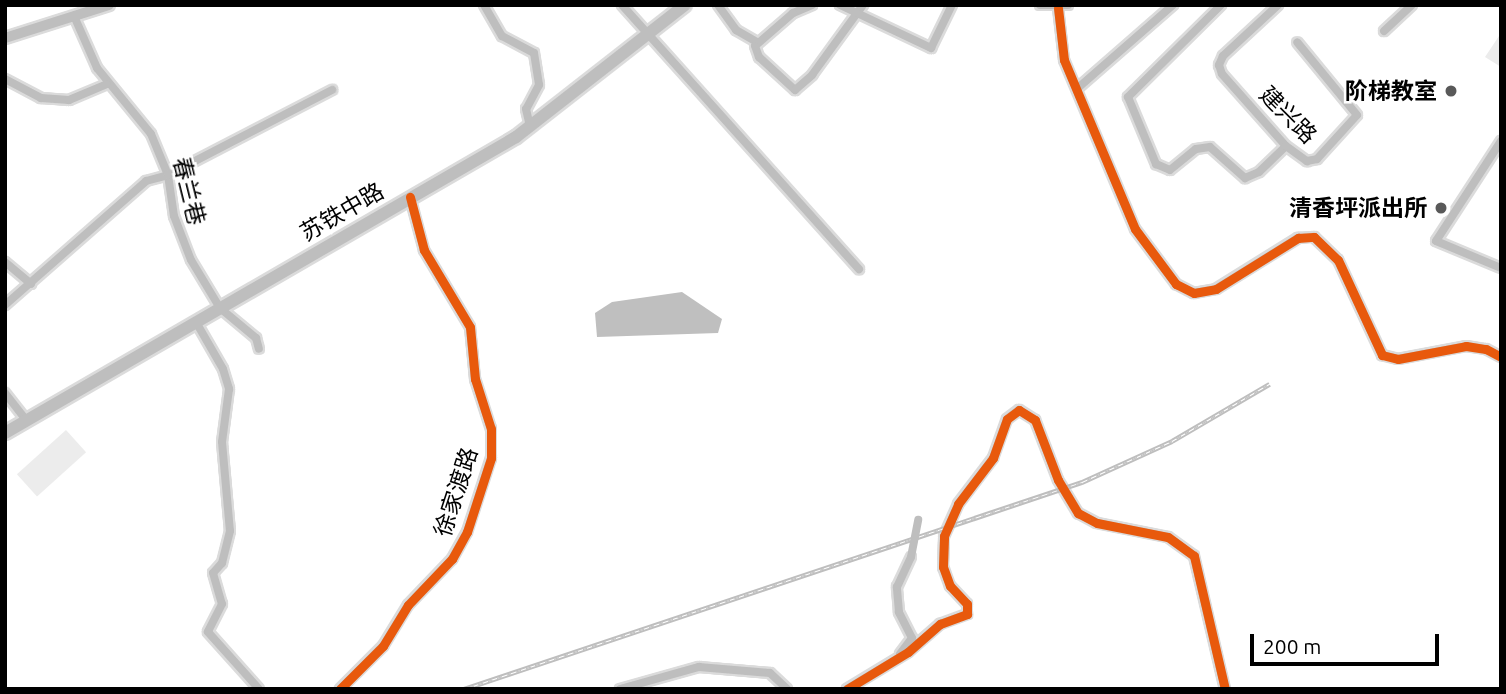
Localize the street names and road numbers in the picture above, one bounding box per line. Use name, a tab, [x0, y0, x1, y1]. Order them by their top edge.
street label: 建兴路	[1254, 81, 1322, 149]
street label: 春兰巷	[167, 154, 211, 228]
street label: 苏铁中路	[295, 177, 389, 247]
street label: 徐家渡路	[429, 444, 483, 540]

